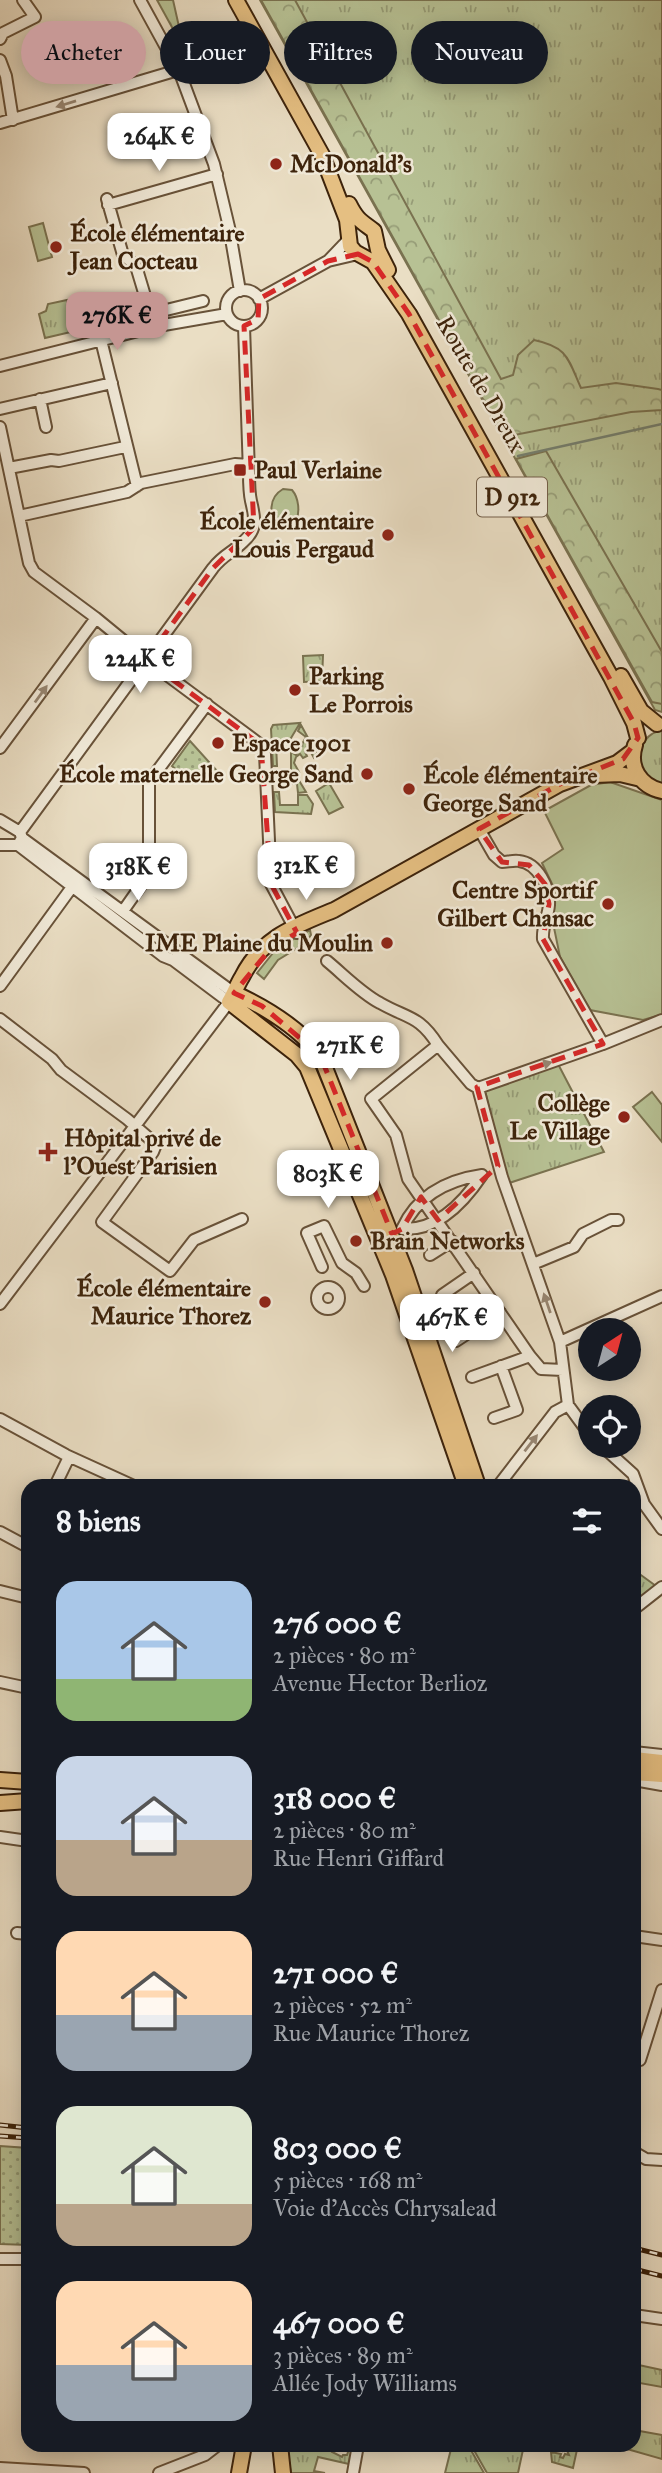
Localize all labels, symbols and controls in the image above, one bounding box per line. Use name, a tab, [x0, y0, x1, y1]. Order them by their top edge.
chip: Acheter	[21, 21, 146, 84]
chip: Louer	[160, 21, 270, 84]
chip: Filtres	[284, 21, 397, 84]
chip: Nouveau	[411, 21, 548, 84]
one-way arrow	[55, 99, 76, 109]
pin: 264K €	[102, 114, 216, 173]
text: 264K €	[123, 122, 195, 150]
place label: McDonald's	[290, 149, 412, 179]
marker: McDonald's	[268, 156, 284, 172]
place label: École élémentaire Jean Cocteau	[67, 217, 245, 276]
marker: École élémentaire Jean Cocteau	[48, 239, 64, 255]
pin: 276K €	[60, 292, 174, 352]
text: 276K €	[82, 301, 152, 329]
street label: Route de Dreux	[430, 310, 533, 458]
place label: Paul Verlaine	[254, 455, 382, 485]
marker: Paul Verlaine	[232, 462, 248, 478]
road number: D 912	[477, 477, 547, 516]
place label: École élémentaire Louis Pergaud	[200, 505, 375, 564]
marker: École élémentaire Louis Pergaud	[380, 527, 396, 543]
pin: 224K €	[83, 636, 197, 695]
text: 224K €	[105, 644, 175, 672]
place label: Parking Le Porrois	[309, 661, 413, 719]
marker: Parking Le Porrois	[287, 682, 303, 698]
one-way arrow	[33, 685, 48, 703]
place label: Espace 1901	[232, 728, 351, 758]
marker: Espace 1901	[210, 735, 226, 751]
place label: École maternelle George Sand	[59, 758, 354, 789]
place label: École élémentaire George Sand	[423, 759, 598, 818]
marker: École maternelle George Sand	[359, 766, 375, 782]
marker: École élémentaire George Sand	[401, 781, 417, 797]
pin: 312K €	[249, 842, 363, 902]
pin: 318K €	[81, 844, 195, 903]
text: 312K €	[274, 851, 338, 879]
text: 318K €	[105, 852, 171, 880]
place label: Centre Sportif Gilbert Chansac	[437, 875, 598, 933]
marker: Centre Sportif Gilbert Chansac	[600, 896, 616, 912]
place label: IME Plaine du Moulin	[145, 928, 373, 958]
marker: IME Plaine du Moulin	[379, 935, 395, 951]
pin: 271K €	[293, 1023, 407, 1082]
text: 271K €	[316, 1031, 384, 1059]
one-way arrow	[532, 1059, 553, 1070]
place label: Collège Le Village	[510, 1088, 610, 1146]
marker: Collège Le Village	[616, 1109, 632, 1125]
place label: Hôpital privé de l'Ouest Parisien	[63, 1123, 221, 1181]
marker: Hôpital privé de l'Ouest Parisien	[38, 1142, 58, 1162]
pin: 803K €	[271, 1150, 385, 1210]
text: 803K €	[293, 1159, 363, 1187]
place label: Brain Networks	[370, 1226, 525, 1256]
marker: Brain Networks	[348, 1233, 364, 1249]
place label: École élémentaire Maurice Thorez	[77, 1272, 252, 1331]
one-way arrow	[541, 1293, 552, 1314]
marker: École élémentaire Maurice Thorez	[257, 1294, 273, 1310]
pin: 467K €	[395, 1294, 509, 1354]
text: 467K €	[416, 1303, 488, 1331]
north arrow	[578, 1318, 640, 1381]
map controls	[578, 1318, 641, 1458]
button: locate	[578, 1395, 641, 1458]
one-way arrow	[523, 1435, 538, 1452]
icon: filters	[568, 1502, 606, 1540]
text: 8 biens	[56, 1503, 141, 1539]
text: 276 000 €	[273, 1605, 402, 1641]
icon: home	[112, 1609, 196, 1693]
text: 2 pièces · 80 m²	[273, 1641, 416, 1669]
text: Avenue Hector Berlioz	[273, 1669, 487, 1697]
text: 318 000 €	[273, 1780, 396, 1816]
icon: home	[112, 1784, 196, 1868]
text: 2 pièces · 80 m²	[273, 1816, 416, 1844]
text: Rue Henri Giffard	[273, 1844, 444, 1872]
text: 271 000 €	[273, 1955, 398, 1991]
icon: home	[112, 1959, 196, 2043]
text: 2 pièces · 52 m²	[273, 1991, 412, 2019]
text: Rue Maurice Thorez	[273, 2019, 469, 2047]
text: 803 000 €	[273, 2130, 402, 2166]
icon: home	[112, 2134, 196, 2218]
text: 5 pièces · 168 m²	[273, 2166, 423, 2194]
text: Voie d'Accès Chrysalead	[273, 2194, 497, 2222]
text: 467 000 €	[273, 2305, 405, 2341]
icon: home	[112, 2309, 196, 2393]
text: 3 pièces · 89 m²	[273, 2341, 413, 2369]
text: Allée Jody Williams	[273, 2369, 457, 2397]

